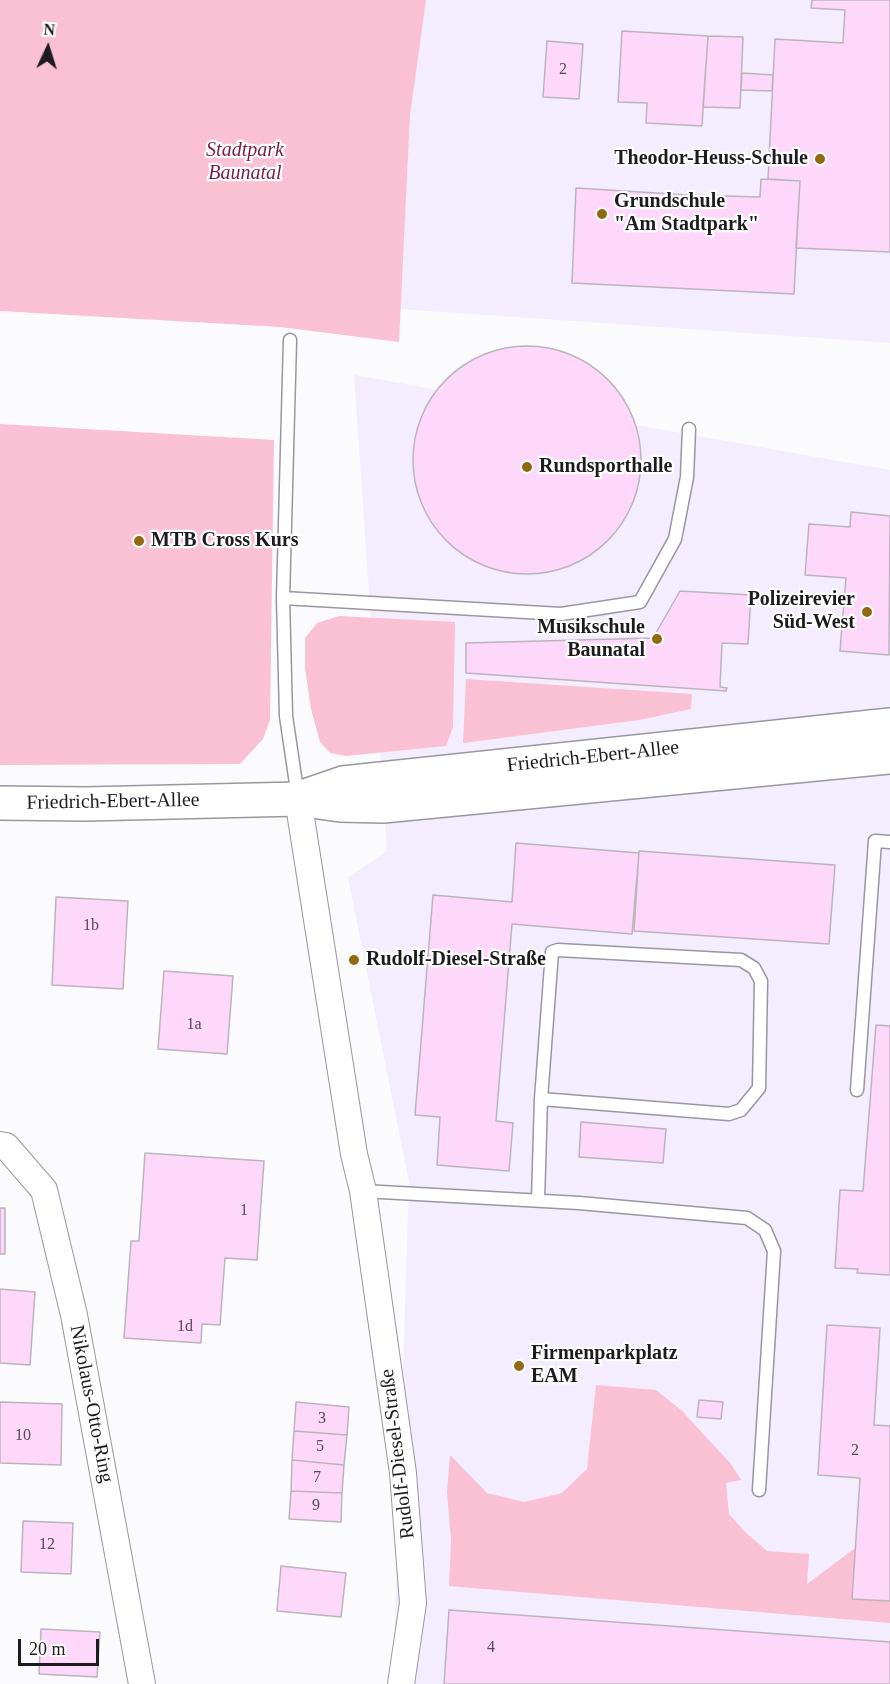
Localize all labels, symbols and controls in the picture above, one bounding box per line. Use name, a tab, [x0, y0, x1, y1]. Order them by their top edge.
north arrow	[18, 18, 78, 78]
text: N	[43, 21, 56, 38]
house number: 2	[559, 60, 567, 80]
park label: Stadtpark Baunatal	[206, 139, 284, 186]
place label: Theodor-Heuss-Schule	[614, 147, 808, 171]
marker: Theodor-Heuss-Schule	[813, 152, 827, 166]
place label: Grundschule "Am Stadtpark"	[614, 190, 759, 237]
marker: Grundschule "Am Stadtpark"	[595, 207, 609, 221]
place label: Rundsporthalle	[539, 455, 672, 479]
marker: Rundsporthalle	[520, 460, 534, 474]
place label: MTB Cross Kurs	[151, 529, 298, 553]
marker: MTB Cross Kurs	[132, 534, 146, 548]
place label: Polizeirevier Süd-West	[748, 588, 855, 635]
marker: Polizeirevier Süd-West	[860, 605, 874, 619]
place label: Musikschule Baunatal	[537, 616, 645, 663]
marker: Musikschule Baunatal	[650, 632, 664, 646]
street label: Friedrich-Ebert-Allee	[506, 736, 680, 778]
street label: Friedrich-Ebert-Allee	[26, 788, 200, 816]
house number: 1b	[83, 916, 99, 936]
place label: Rudolf-Diesel-Straße	[366, 948, 546, 972]
marker: Rudolf-Diesel-Straße	[347, 953, 361, 967]
house number: 1a	[186, 1015, 202, 1035]
house number: 1	[240, 1201, 248, 1221]
house number: 1d	[177, 1317, 193, 1337]
street label: Nikolaus-Otto-Ring	[64, 1323, 118, 1485]
place label: Firmenparkplatz EAM	[531, 1342, 678, 1389]
marker: Firmenparkplatz EAM	[512, 1359, 526, 1373]
street label: Rudolf-Diesel-Straße	[376, 1368, 420, 1540]
house number: 3	[318, 1409, 326, 1429]
house number: 10	[15, 1426, 31, 1446]
house number: 5	[316, 1437, 324, 1457]
house number: 2	[851, 1441, 859, 1461]
house number: 7	[313, 1468, 321, 1488]
house number: 9	[312, 1496, 320, 1516]
house number: 12	[39, 1535, 55, 1555]
scale bar	[21, 1627, 102, 1665]
house number: 4	[487, 1638, 495, 1658]
text: 20 m	[29, 1639, 66, 1659]

